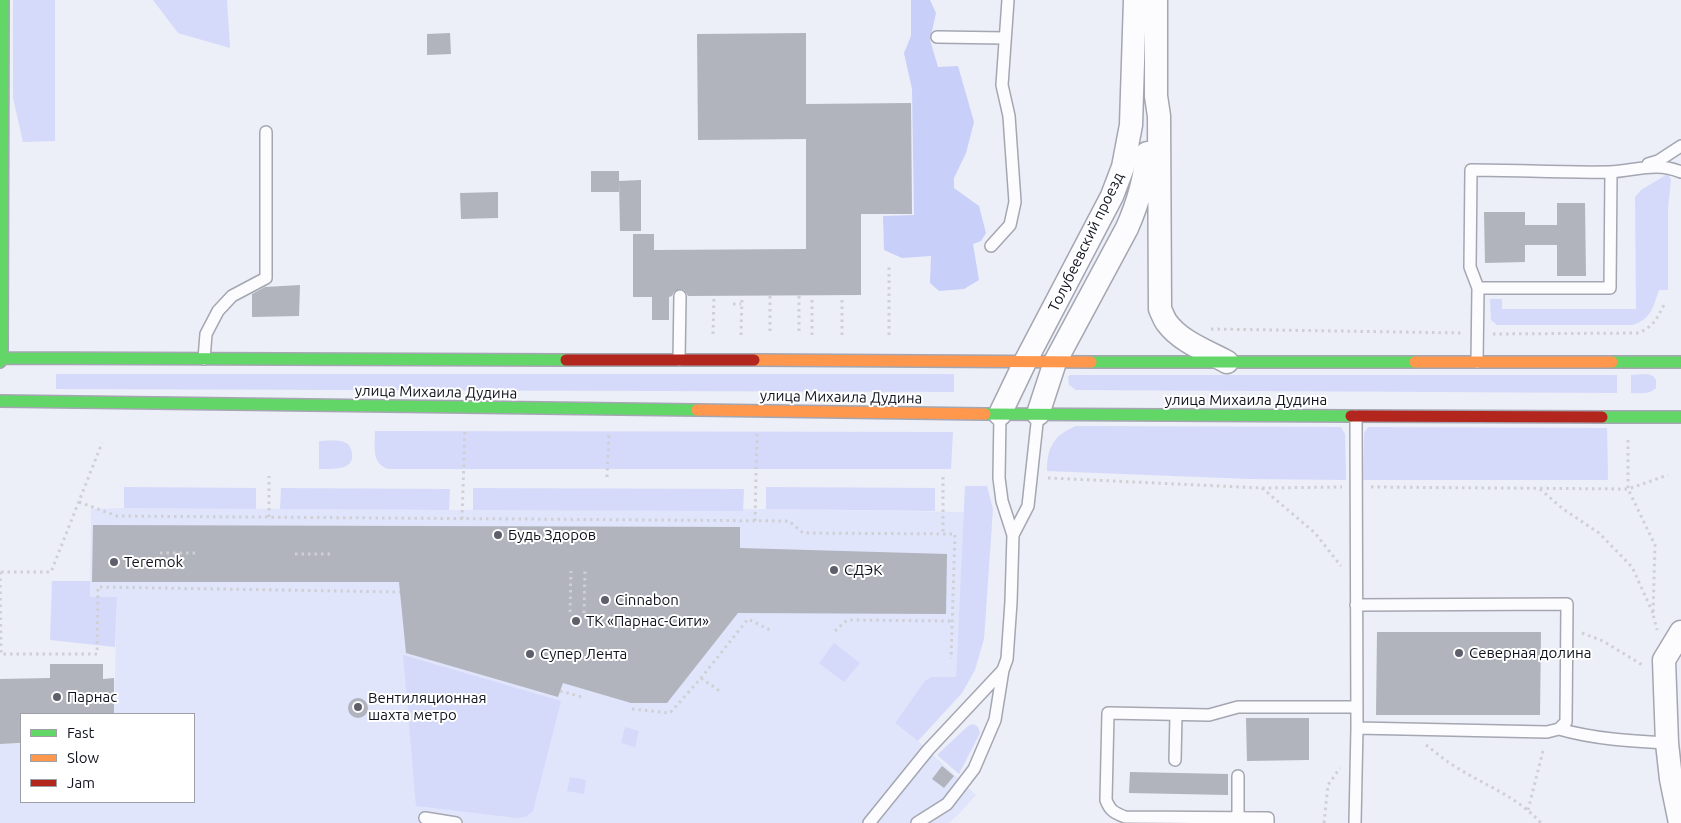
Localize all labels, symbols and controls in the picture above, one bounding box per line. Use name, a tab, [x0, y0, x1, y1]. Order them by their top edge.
street label: Толубеевский проезд	[1045, 170, 1127, 314]
street label: улица Михаила Дудина	[355, 382, 517, 402]
street label: улица Михаила Дудина	[760, 387, 922, 407]
street label: улица Михаила Дудина	[1165, 391, 1327, 409]
place label: Будь Здоров	[508, 526, 596, 544]
marker: Будь Здоров	[492, 529, 504, 541]
place label: Teremok	[124, 553, 183, 571]
marker: Teremok	[108, 556, 120, 568]
place label: СДЭК	[844, 561, 882, 579]
marker: СДЭК	[828, 564, 840, 576]
place label: Cinnabon	[615, 591, 679, 609]
marker: Cinnabon	[599, 594, 611, 606]
place label: ТК «Парнас-Сити»	[586, 612, 709, 630]
marker: ТК «Парнас-Сити»	[570, 615, 582, 627]
place label: Северная долина	[1469, 644, 1591, 662]
place label: Супер Лента	[540, 645, 627, 663]
marker: Северная долина	[1453, 647, 1465, 659]
marker: Супер Лента	[524, 648, 536, 660]
place label: Парнас	[67, 688, 117, 706]
place label: Вентиляционная шахта метро	[368, 689, 487, 724]
marker: Парнас	[51, 691, 63, 703]
marker: Вентиляционная шахта метро	[352, 701, 364, 713]
legend	[20, 713, 195, 803]
text: Fast	[67, 724, 94, 741]
text: Slow	[67, 749, 99, 766]
text: Jam	[67, 774, 95, 791]

